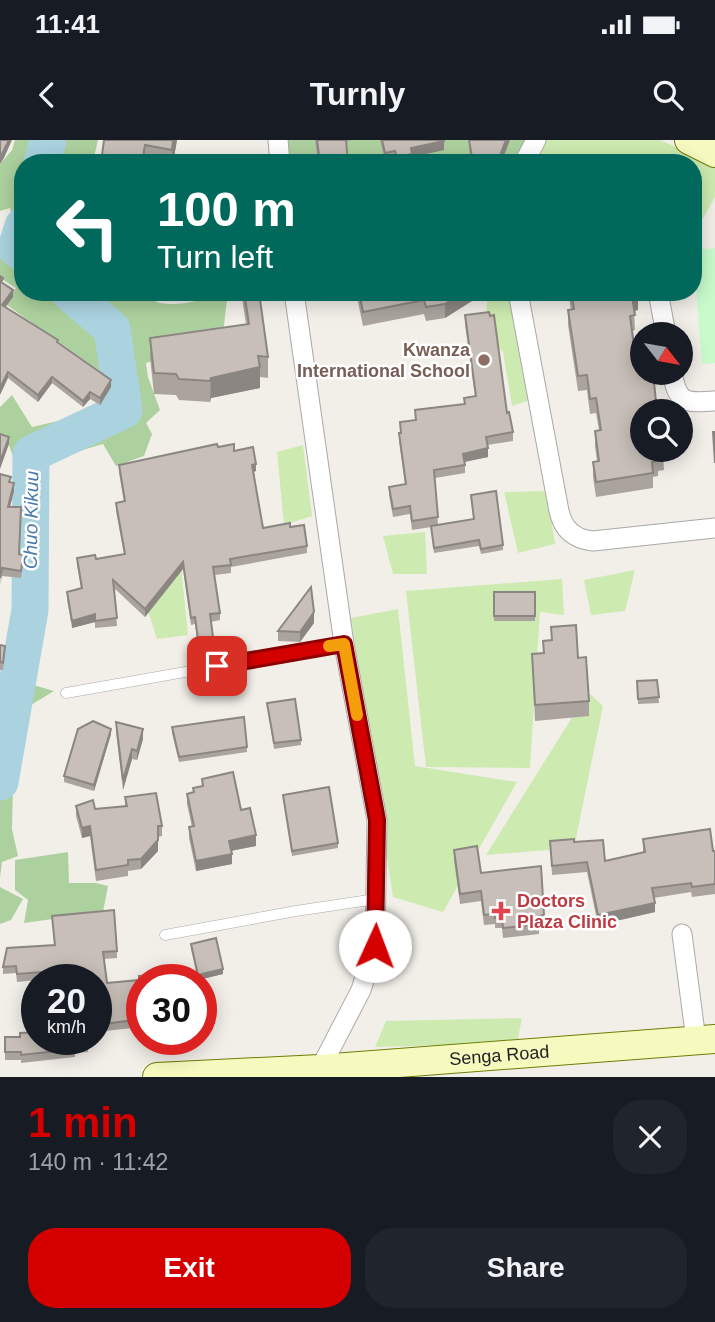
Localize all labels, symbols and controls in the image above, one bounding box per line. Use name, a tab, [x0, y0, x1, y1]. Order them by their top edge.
text: 11:41	[35, 9, 100, 39]
icon: back	[28, 76, 66, 114]
text: Turnly	[310, 76, 405, 112]
icon: search	[649, 76, 687, 114]
icon: left	[42, 182, 133, 273]
text: 100 m	[157, 182, 296, 236]
text: Turn left	[157, 239, 273, 275]
north arrow	[630, 322, 693, 385]
map controls	[630, 322, 693, 462]
place label: Kwanza International School	[297, 340, 471, 381]
marker: Kwanza International School	[476, 352, 492, 368]
button: search	[630, 399, 693, 462]
water label: Chuo Kikuu	[20, 470, 42, 569]
pin	[187, 636, 247, 696]
icon: arrive	[198, 647, 236, 685]
place label: Doctors Plaza Clinic	[517, 891, 617, 932]
marker: Doctors Plaza Clinic	[491, 901, 511, 921]
position arrow	[338, 909, 412, 983]
speed limit sign: 30	[126, 964, 217, 1055]
text: 20	[47, 981, 86, 1020]
text: km/h	[47, 1017, 86, 1037]
street label: Senga Road	[449, 1042, 550, 1069]
text: 1 min	[28, 1099, 138, 1146]
button: close	[613, 1100, 687, 1174]
text: 140 m · 11:42	[28, 1149, 168, 1175]
button: Exit	[28, 1228, 351, 1308]
button: Share	[365, 1228, 687, 1308]

